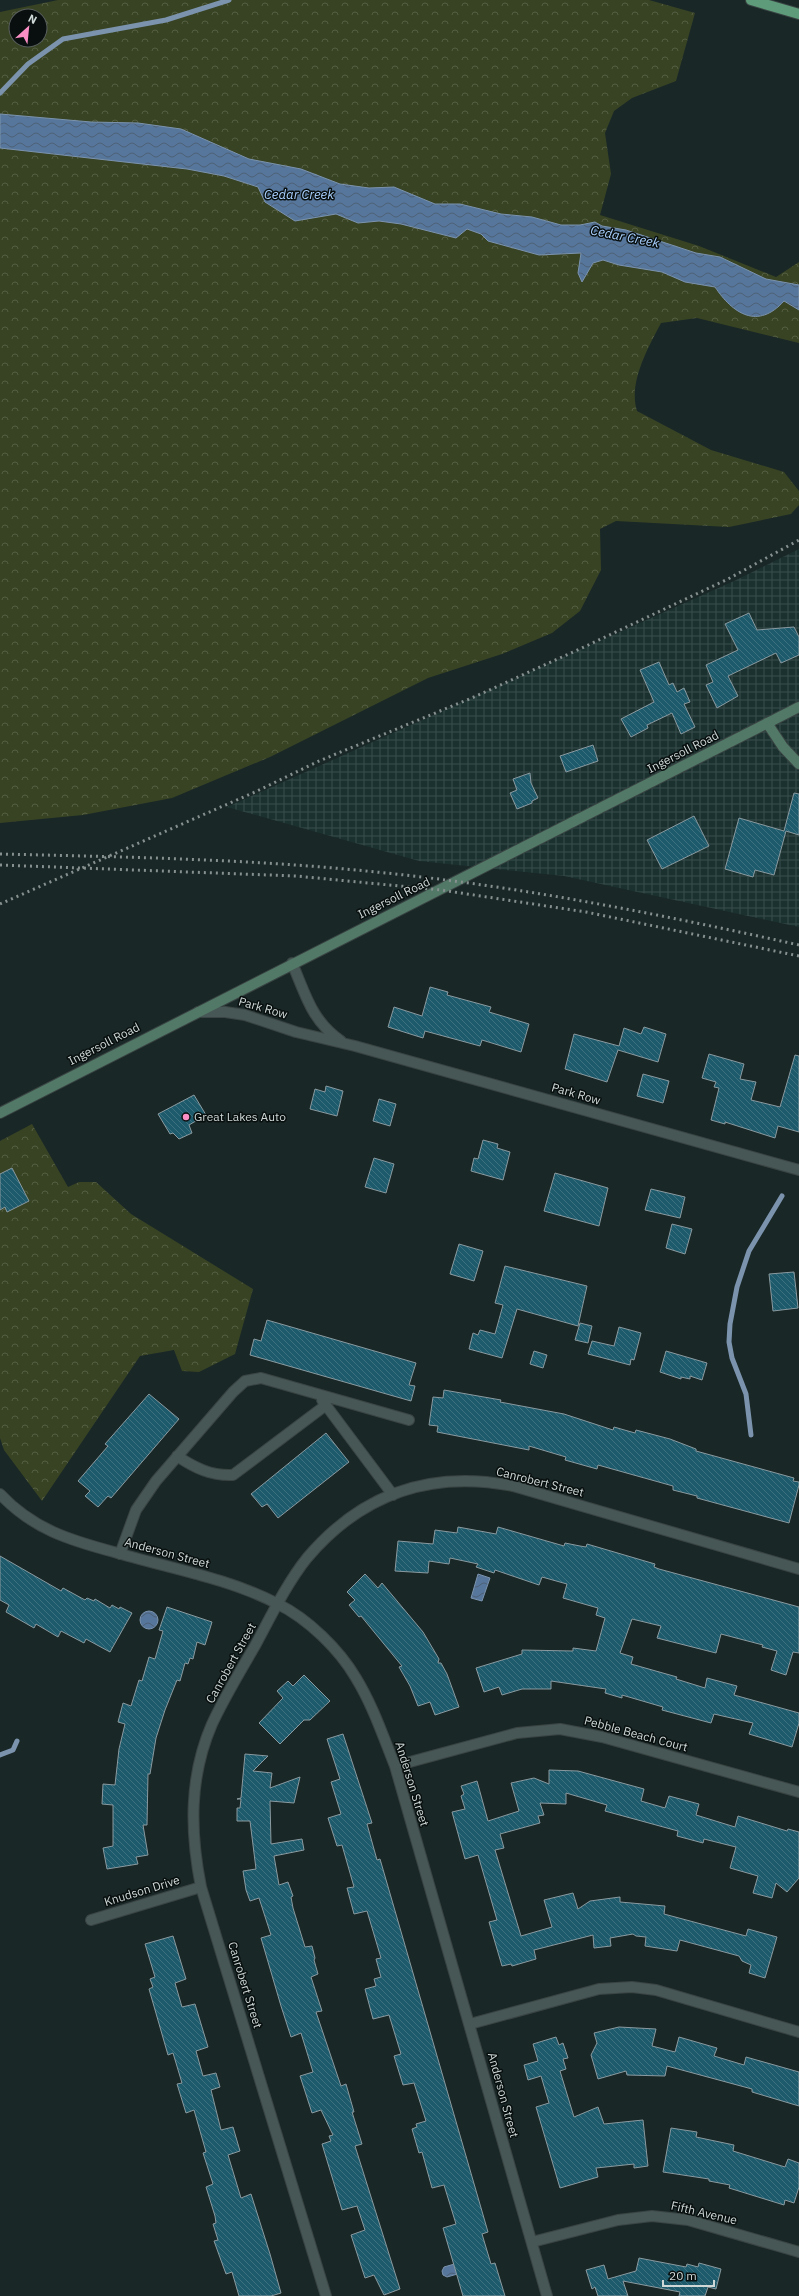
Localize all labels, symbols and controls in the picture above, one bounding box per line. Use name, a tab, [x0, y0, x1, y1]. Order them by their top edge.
north arrow	[8, 8, 48, 48]
text: N	[26, 11, 39, 27]
water label: Cedar Creek	[264, 186, 334, 203]
water label: Cedar Creek	[589, 221, 661, 252]
street label: Ingersoll Road	[644, 727, 721, 776]
street label: Ingersoll Road	[355, 874, 432, 921]
street label: Park Row	[237, 993, 289, 1022]
street label: Ingersoll Road	[65, 1019, 142, 1068]
street label: Park Row	[550, 1079, 602, 1108]
place label: Great Lakes Auto	[194, 1109, 286, 1124]
marker: Great Lakes Auto	[181, 1112, 191, 1122]
street label: Canrobert Street	[495, 1463, 585, 1500]
street label: Anderson Street	[123, 1534, 211, 1571]
street label: Canrobert Street	[202, 1620, 259, 1706]
street label: Pebble Beach Court	[583, 1713, 689, 1755]
street label: Anderson Street	[393, 1740, 432, 1828]
street label: Knudson Drive	[102, 1872, 182, 1909]
street label: Canrobert Street	[225, 1940, 266, 2030]
street label: Anderson Street	[485, 2051, 522, 2139]
street label: Fifth Avenue	[670, 2198, 739, 2228]
scale bar	[663, 2262, 714, 2288]
text: 20 m	[669, 2268, 697, 2283]

